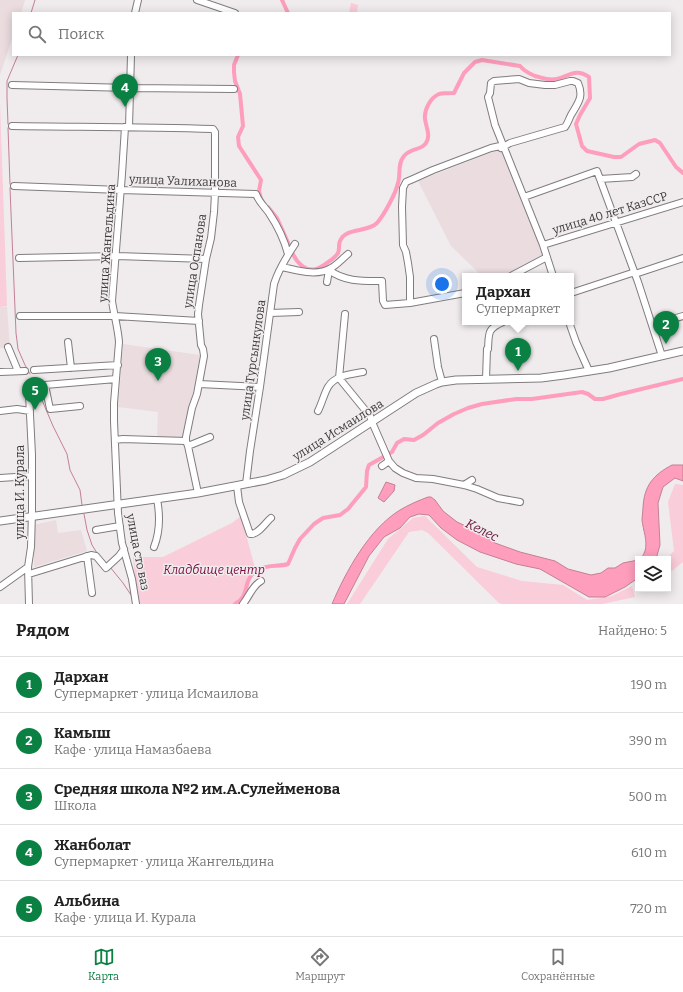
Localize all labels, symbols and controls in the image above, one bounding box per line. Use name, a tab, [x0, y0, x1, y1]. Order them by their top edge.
search box	[12, 12, 671, 56]
icon: search	[26, 23, 48, 45]
text: Поиск	[58, 25, 104, 43]
pin: 4	[112, 74, 138, 107]
street label: улица Уалиханова	[128, 172, 238, 190]
street label: улица Жангельдина	[96, 183, 118, 304]
street label: улица 40 лет КазССР	[550, 189, 669, 237]
street label: улица Оспанова	[180, 212, 209, 310]
popup	[462, 273, 574, 325]
your location	[432, 274, 452, 294]
text: Дархан	[476, 283, 531, 301]
street label: улица Турсынкулова	[237, 298, 268, 422]
text: Супермаркет	[476, 301, 560, 316]
pin: 2	[653, 311, 679, 344]
pin: 1	[505, 338, 531, 371]
pin: 3	[145, 348, 171, 381]
pin: 5	[22, 377, 48, 410]
street label: улица Исмаилова	[289, 396, 386, 464]
street label: улица И. Курала	[13, 444, 27, 540]
street label: улица сто ваз	[123, 511, 152, 592]
water label: Келес	[463, 516, 502, 545]
map controls	[635, 556, 671, 592]
button: layers	[635, 556, 671, 592]
park label: Кладбище центр	[163, 563, 265, 577]
text: Рядом	[16, 620, 69, 641]
text: Найдено: 5	[598, 623, 667, 638]
text: Дархан	[54, 668, 109, 686]
text: 1	[26, 677, 32, 692]
text: 190 m	[631, 677, 667, 692]
text: Супермаркет · улица Исмаилова	[54, 686, 259, 701]
text: Камыш	[54, 724, 111, 742]
text: 2	[25, 733, 33, 748]
text: 390 m	[629, 733, 667, 748]
text: Кафе · улица Намазбаева	[54, 742, 212, 757]
text: Средняя школа №2 им.А.Сулейменова	[54, 780, 340, 798]
text: 3	[25, 789, 33, 804]
text: 500 m	[628, 789, 667, 804]
text: Школа	[54, 798, 97, 813]
text: Жанболат	[54, 836, 131, 854]
text: 4	[25, 845, 33, 860]
text: 610 m	[631, 845, 667, 860]
text: Супермаркет · улица Жангельдина	[54, 854, 274, 869]
text: Альбина	[54, 892, 120, 910]
text: 5	[25, 901, 33, 916]
text: 720 m	[630, 901, 667, 916]
text: Кафе · улица И. Курала	[54, 910, 196, 925]
tab: Карта	[88, 946, 119, 983]
tab: Маршрут	[295, 946, 345, 983]
tab: Сохранённые	[521, 946, 595, 983]

